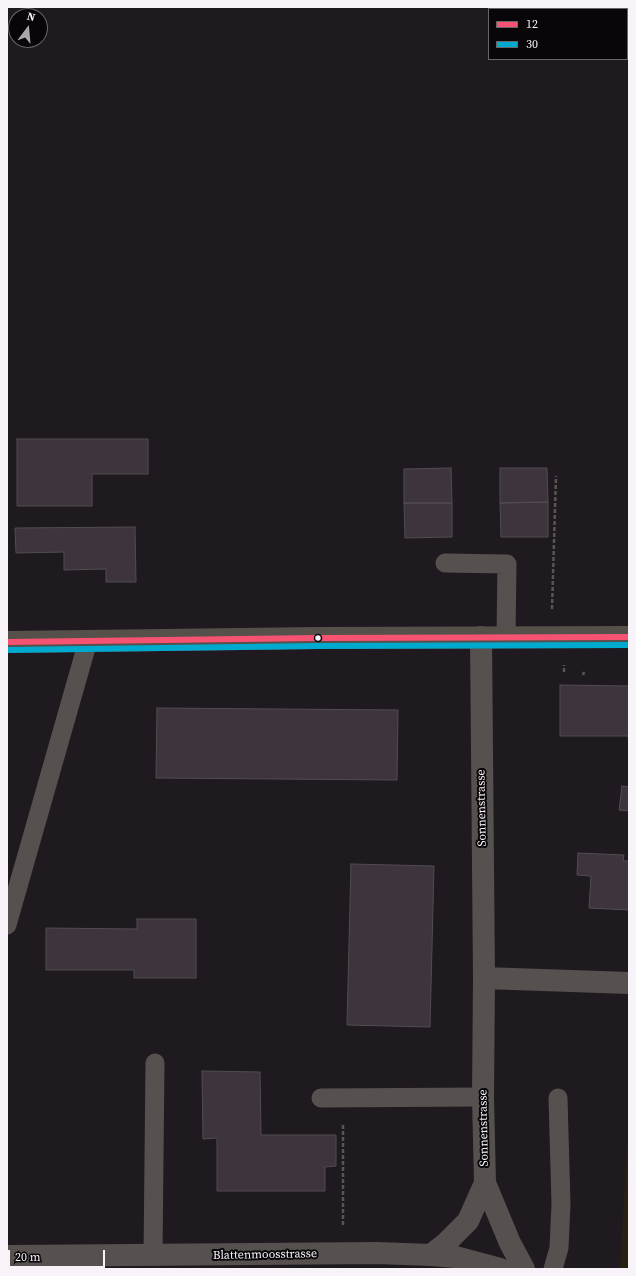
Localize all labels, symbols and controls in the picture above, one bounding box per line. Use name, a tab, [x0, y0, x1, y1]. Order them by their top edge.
north arrow	[8, 8, 48, 48]
legend	[488, 8, 628, 60]
text: N	[25, 9, 37, 25]
text: 12	[526, 16, 538, 32]
text: 30	[526, 36, 538, 52]
unlabelled marker	[313, 633, 323, 643]
street label: Sonnenstrasse	[474, 769, 490, 847]
street label: Sonnenstrasse	[476, 1089, 492, 1167]
scale bar	[10, 1242, 107, 1268]
street label: Blattenmoosstrasse	[213, 1247, 317, 1263]
text: 20 m	[15, 1249, 41, 1265]

